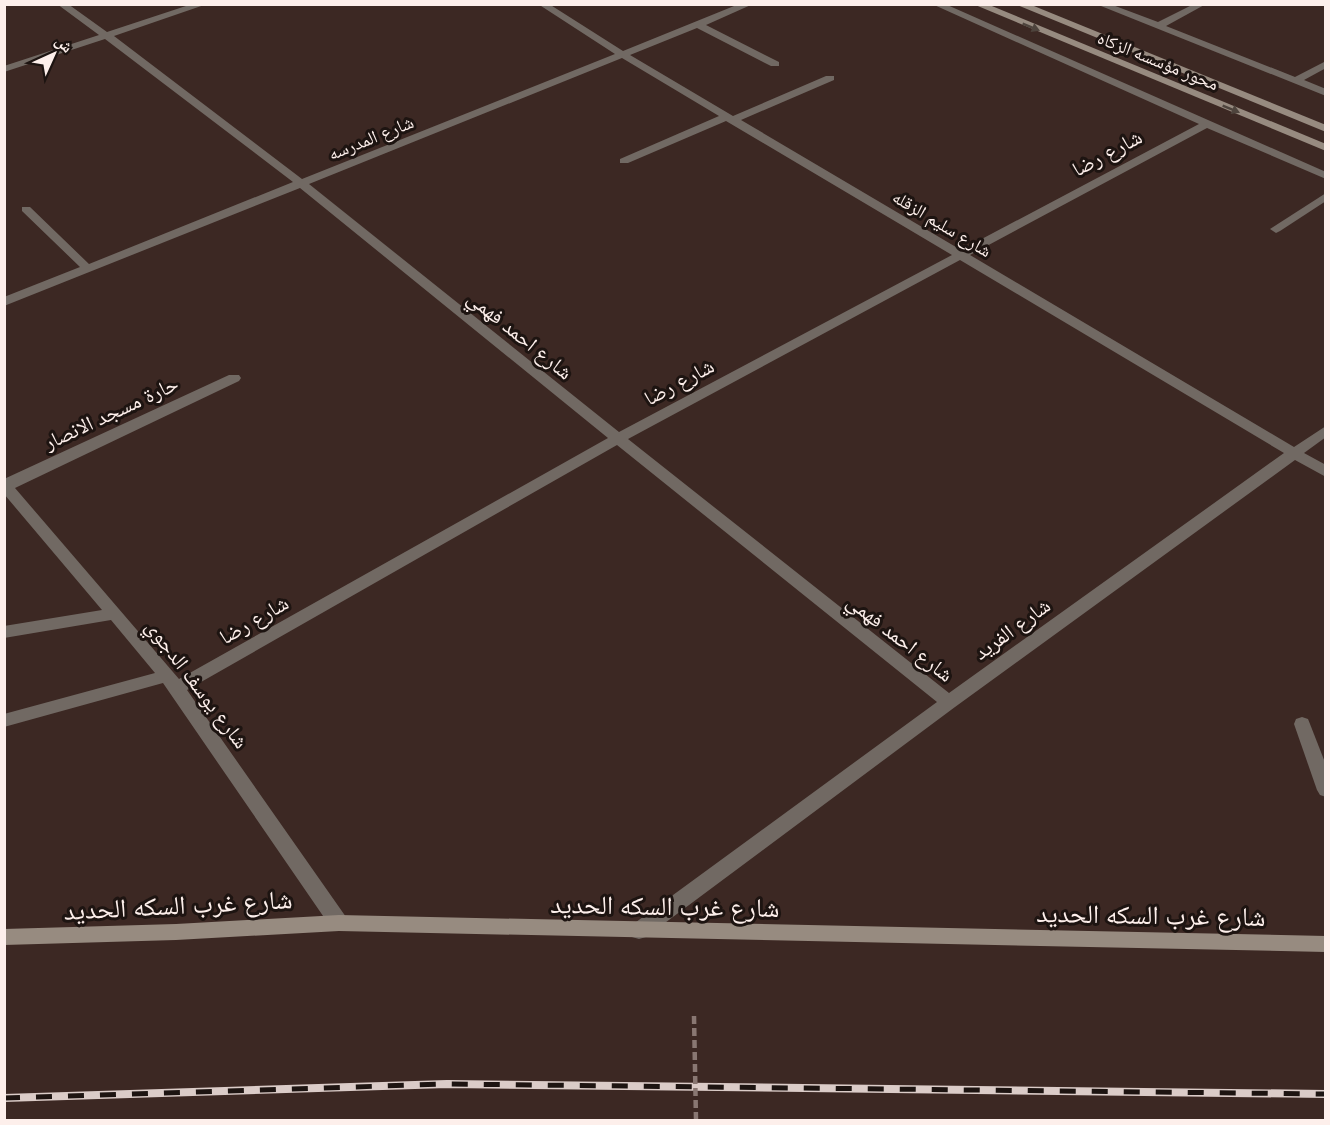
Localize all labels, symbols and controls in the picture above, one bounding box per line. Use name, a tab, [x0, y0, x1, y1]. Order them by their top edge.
one-way arrow	[1023, 22, 1041, 32]
north arrow	[24, 24, 84, 84]
street label: محور مؤسسه الزكاه	[1094, 26, 1222, 96]
text: ش	[51, 30, 78, 57]
one-way arrow	[1222, 105, 1240, 114]
street label: شارع المدرسه	[325, 110, 417, 166]
street label: شارع رضا	[1067, 123, 1147, 183]
street label: شارع سليم الزقله	[888, 185, 996, 263]
street label: شارع احمد فهمي	[460, 284, 579, 388]
street label: شارع رضا	[639, 352, 719, 412]
street label: حارة مسجد الانصار	[38, 370, 183, 457]
street label: شارع احمد فهمي	[840, 588, 959, 690]
street label: شارع رضا	[214, 589, 294, 651]
street label: شارع الفريد	[968, 592, 1056, 666]
street label: شارع يوسف الدجوي	[137, 614, 255, 756]
street label: شارع غرب السكه الحديد	[63, 882, 293, 928]
street label: شارع غرب السكه الحديد	[550, 887, 780, 925]
street label: شارع غرب السكه الحديد	[1036, 896, 1266, 934]

